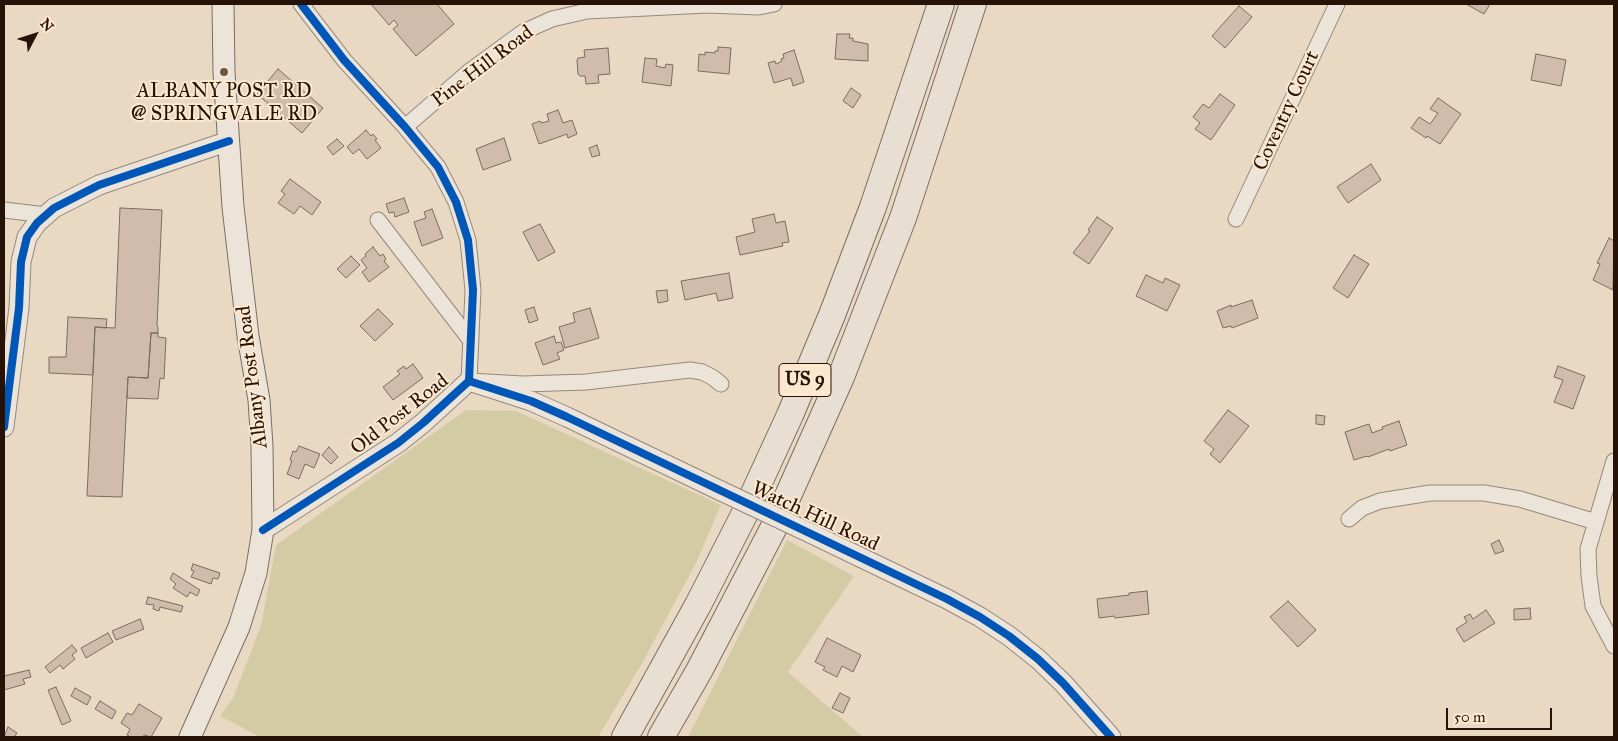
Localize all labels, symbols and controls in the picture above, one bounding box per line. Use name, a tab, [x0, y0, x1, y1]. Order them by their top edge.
north arrow	[10, 10, 60, 60]
text: N	[37, 15, 57, 35]
street label: Pine Hill Road	[427, 21, 539, 113]
street label: Coventry Court	[1249, 47, 1325, 175]
marker: ALBANY POST RD @ SPRINGVALE RD	[218, 66, 230, 78]
place label: ALBANY POST RD @ SPRINGVALE RD	[131, 80, 317, 127]
street label: Albany Post Road	[232, 304, 274, 450]
road number: US 9	[779, 364, 831, 396]
street label: Old Post Road	[346, 369, 454, 461]
street label: Watch Hill Road	[747, 477, 883, 557]
scale bar	[1448, 698, 1554, 730]
text: 50 m	[1454, 708, 1486, 726]

